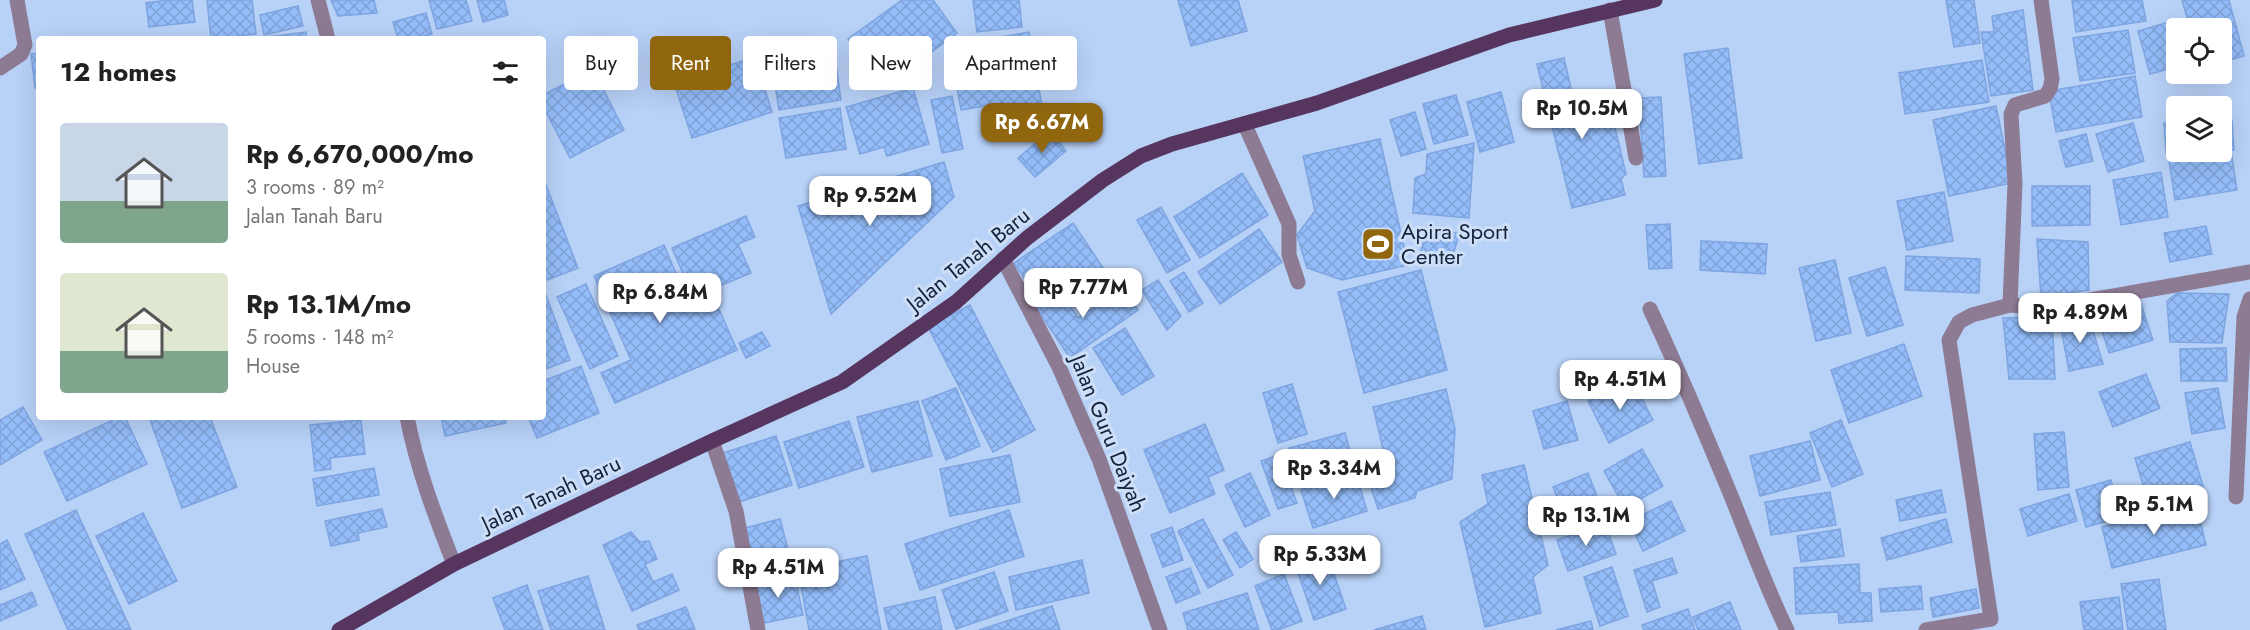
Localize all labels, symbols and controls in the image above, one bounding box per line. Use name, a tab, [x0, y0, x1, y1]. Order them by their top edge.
map controls	[2166, 18, 2232, 162]
button: locate	[2166, 18, 2232, 84]
chip: Buy	[564, 36, 638, 90]
chip: Rent	[650, 36, 731, 90]
chip: Filters	[743, 36, 837, 90]
chip: New	[849, 36, 932, 90]
chip: Apartment	[944, 36, 1077, 90]
text: 12 homes	[60, 53, 176, 91]
icon: filters	[489, 56, 522, 89]
pin: Rp 10.5M	[1520, 89, 1644, 140]
text: Rp 10.5M	[1536, 94, 1628, 123]
button: layers	[2166, 96, 2232, 162]
pin: Rp 6.67M	[980, 103, 1104, 154]
text: Rp 6.67M	[995, 108, 1089, 137]
text: Rp 6,670,000/mo	[246, 135, 473, 173]
icon: home	[108, 147, 180, 219]
text: 3 rooms · 89 m²	[246, 173, 384, 202]
pin: Rp 9.52M	[808, 176, 932, 227]
text: Rp 9.52M	[823, 181, 917, 210]
street label: Jalan Tanah Baru	[897, 199, 1037, 321]
text: Jalan Tanah Baru	[246, 202, 383, 231]
place label: Apira Sport Center	[1401, 215, 1509, 272]
sports icon: Apira Sport Center	[1360, 226, 1396, 262]
pin: Rp 7.77M	[1021, 268, 1145, 319]
pin: Rp 6.84M	[598, 273, 722, 324]
text: Rp 7.77M	[1038, 273, 1128, 302]
text: Rp 6.84M	[612, 278, 708, 307]
text: Rp 13.1M/mo	[246, 285, 411, 323]
pin: Rp 4.89M	[2018, 293, 2142, 344]
icon: home	[108, 297, 180, 369]
text: Rp 4.89M	[2032, 298, 2128, 327]
text: 5 rooms · 148 m²	[246, 323, 393, 352]
street label: Jalan Guru Daiyah	[1062, 347, 1155, 516]
text: House	[246, 352, 300, 381]
pin: Rp 4.51M	[1558, 360, 1682, 411]
text: Rp 4.51M	[1574, 365, 1666, 394]
street label: Jalan Tanah Baru	[473, 447, 626, 541]
pin: Rp 3.34M	[1272, 449, 1396, 500]
text: Rp 3.34M	[1287, 454, 1381, 483]
pin: Rp 5.1M	[2099, 485, 2209, 536]
text: Rp 5.1M	[2115, 490, 2193, 519]
pin: Rp 13.1M	[1524, 496, 1648, 547]
text: Rp 13.1M	[1542, 501, 1630, 530]
pin: Rp 5.33M	[1258, 535, 1382, 586]
text: Rp 5.33M	[1273, 540, 1367, 569]
pin: Rp 4.51M	[716, 548, 840, 599]
text: Rp 4.51M	[732, 553, 824, 582]

